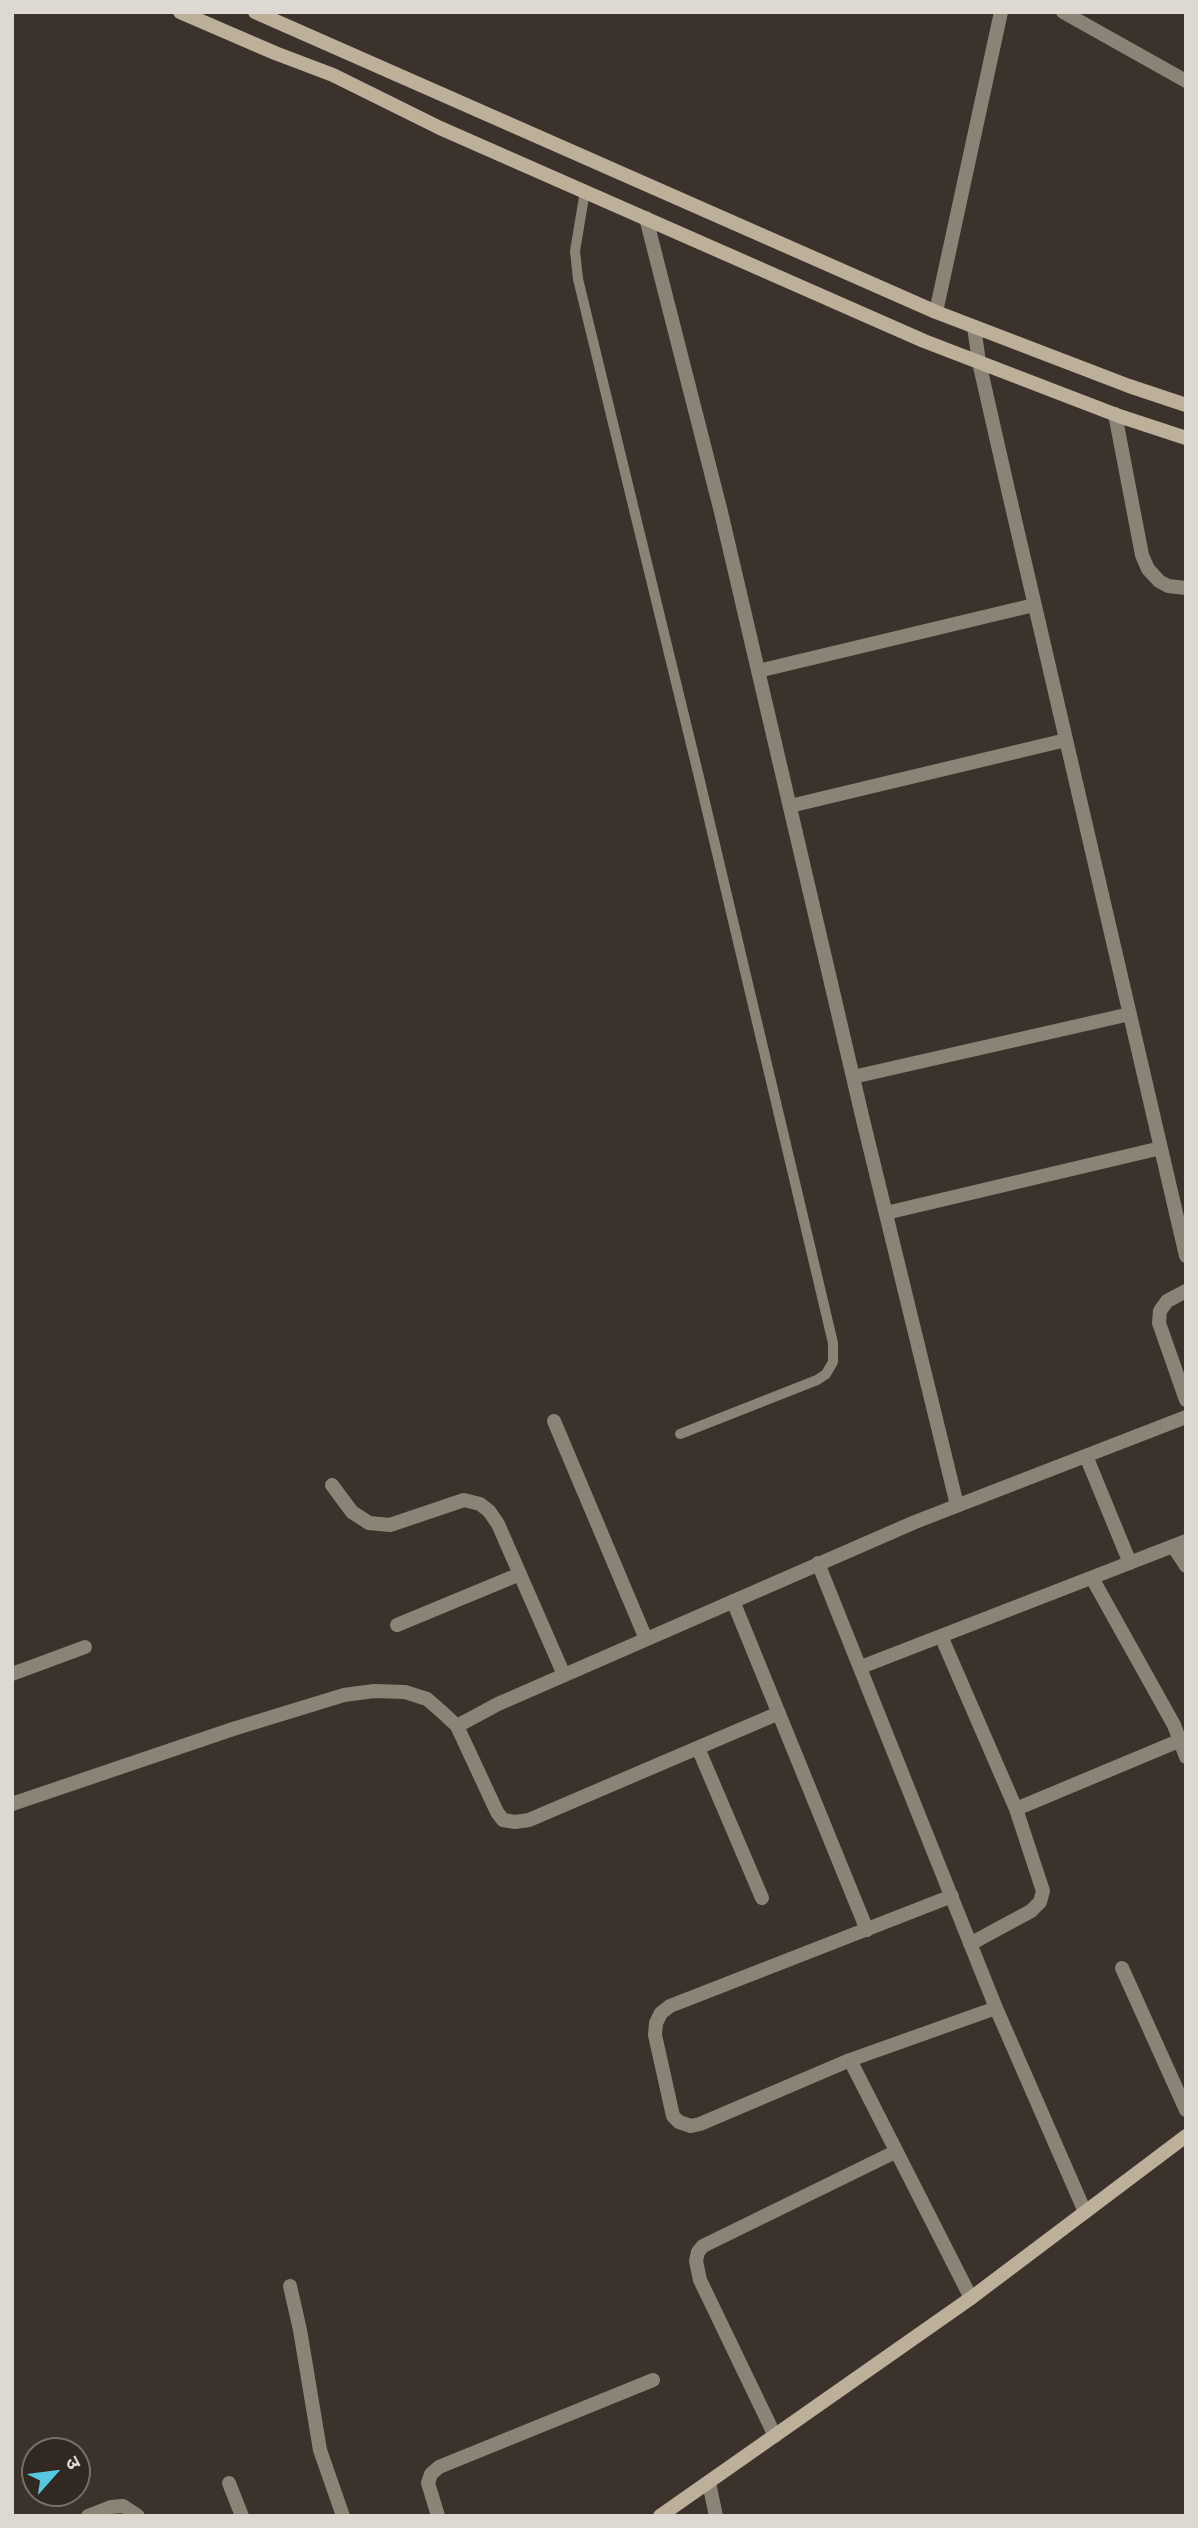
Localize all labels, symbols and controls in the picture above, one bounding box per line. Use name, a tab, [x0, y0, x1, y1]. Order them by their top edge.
north arrow	[21, 2437, 91, 2507]
text: उ	[60, 2453, 86, 2473]

